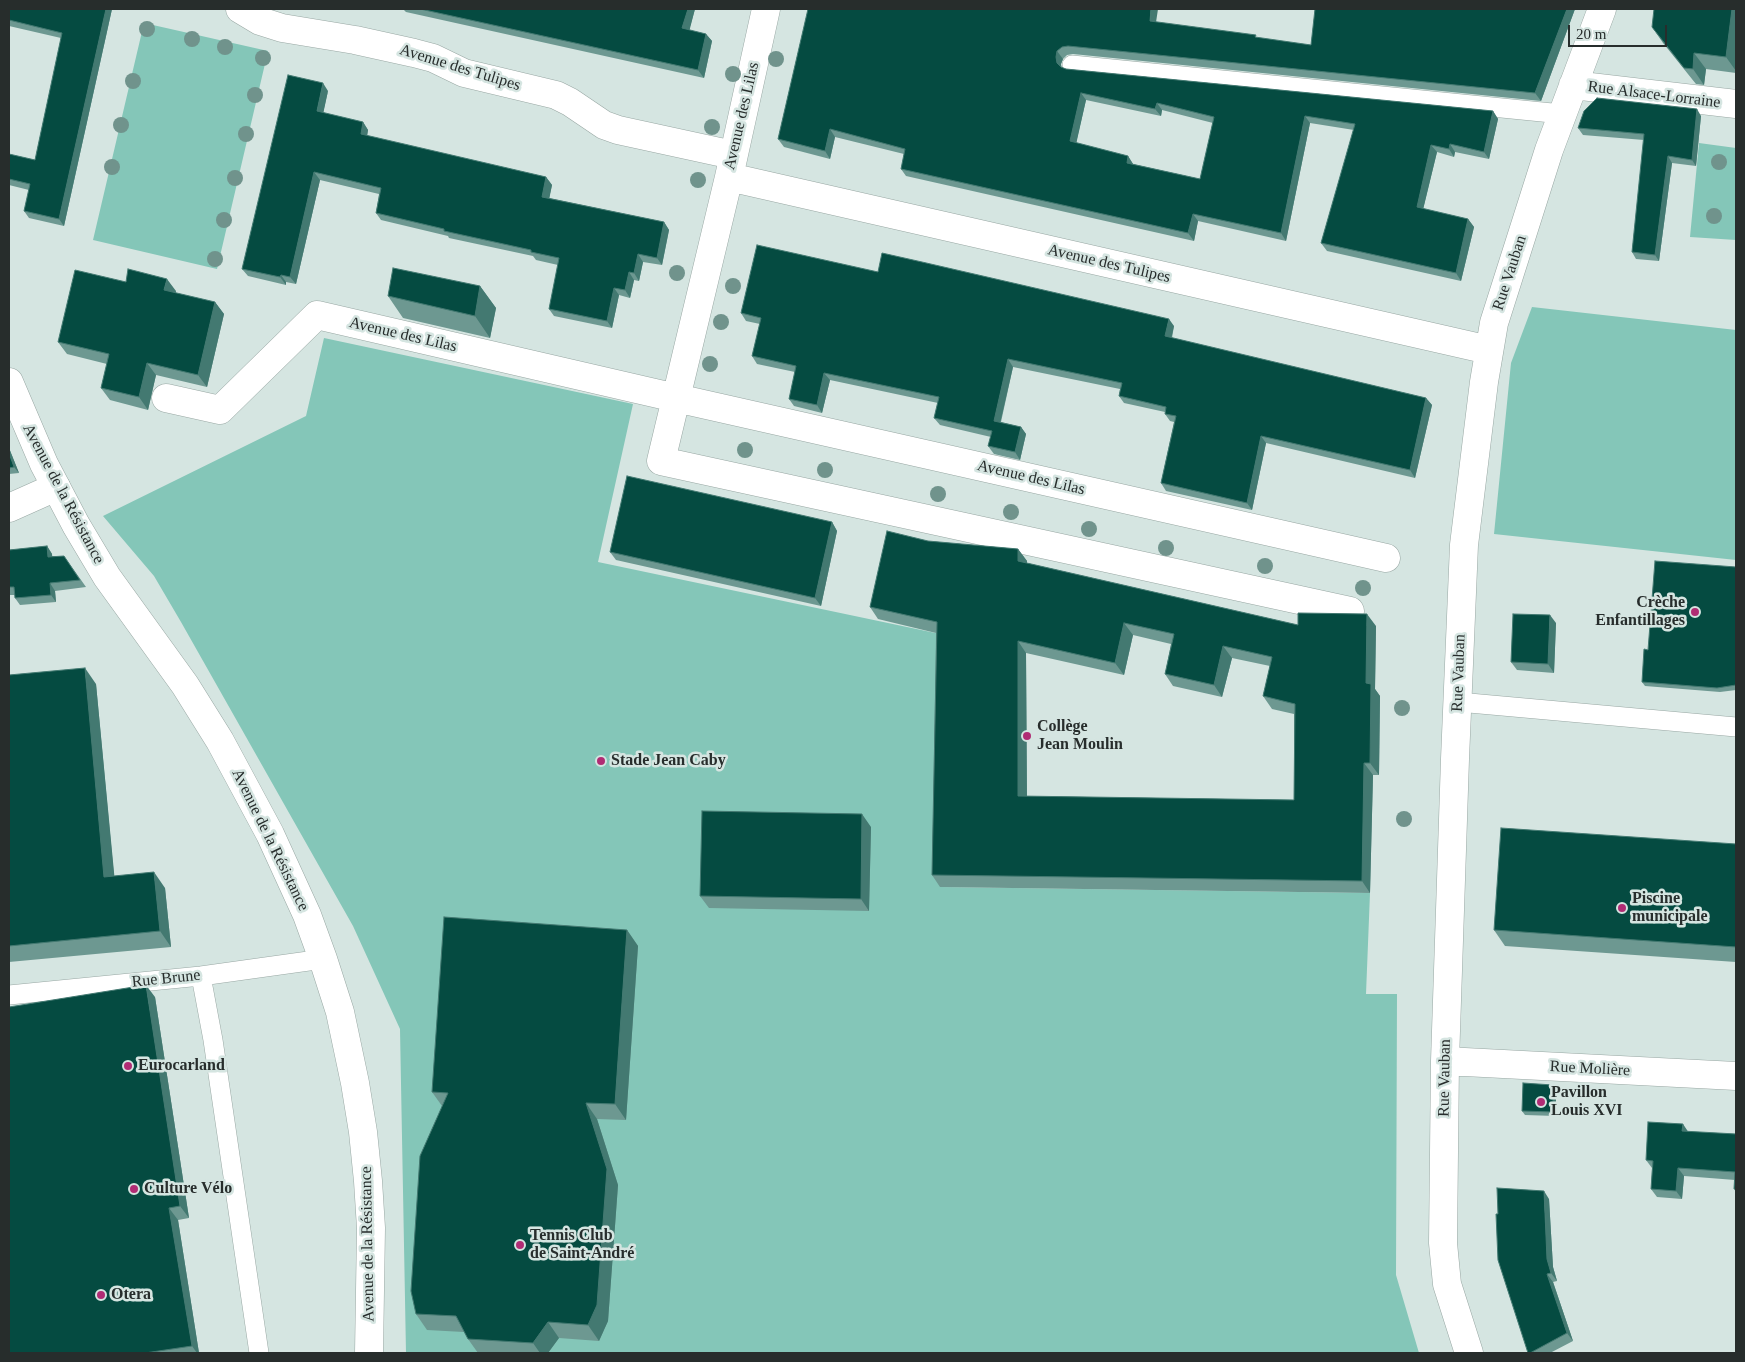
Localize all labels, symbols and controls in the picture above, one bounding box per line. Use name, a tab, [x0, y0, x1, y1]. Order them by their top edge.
scale bar	[1570, 15, 1669, 47]
text: 20 m	[1576, 26, 1606, 42]
street label: Avenue des Tulipes	[397, 40, 523, 96]
street label: Avenue des Lilas	[720, 60, 764, 172]
street label: Rue Alsace-Lorraine	[1586, 77, 1722, 113]
street label: Rue Vauban	[1489, 233, 1531, 313]
street label: Avenue des Tulipes	[1046, 241, 1172, 287]
street label: Avenue des Lilas	[347, 313, 459, 357]
street label: Avenue de la Résistance	[18, 421, 108, 567]
street label: Avenue des Lilas	[975, 456, 1087, 500]
place label: Crèche Enfantillages	[1595, 593, 1685, 631]
marker: Crèche Enfantillages	[1689, 606, 1701, 618]
street label: Rue Vauban	[1448, 634, 1470, 712]
place label: Collège Jean Moulin	[1037, 717, 1123, 755]
marker: Collège Jean Moulin	[1021, 730, 1033, 742]
place label: Stade Jean Caby	[611, 751, 726, 771]
marker: Stade Jean Caby	[595, 755, 607, 767]
street label: Avenue de la Résistance	[227, 766, 313, 914]
place label: Piscine municipale	[1632, 889, 1708, 927]
marker: Piscine municipale	[1616, 902, 1628, 914]
street label: Rue Brune	[131, 966, 201, 992]
street label: Rue Vauban	[1435, 1039, 1455, 1117]
place label: Eurocarland	[138, 1056, 225, 1076]
street label: Rue Molière	[1549, 1057, 1631, 1081]
marker: Eurocarland	[122, 1060, 134, 1072]
place label: Pavillon Louis XVI	[1551, 1083, 1623, 1121]
marker: Pavillon Louis XVI	[1535, 1096, 1547, 1108]
street label: Avenue de la Résistance	[357, 1166, 379, 1322]
place label: Culture Vélo	[144, 1179, 232, 1199]
marker: Culture Vélo	[128, 1183, 140, 1195]
place label: Tennis Club de Saint-André	[530, 1226, 634, 1264]
marker: Tennis Club de Saint-André	[514, 1239, 526, 1251]
place label: Otera	[111, 1285, 151, 1305]
marker: Otera	[95, 1289, 107, 1301]

